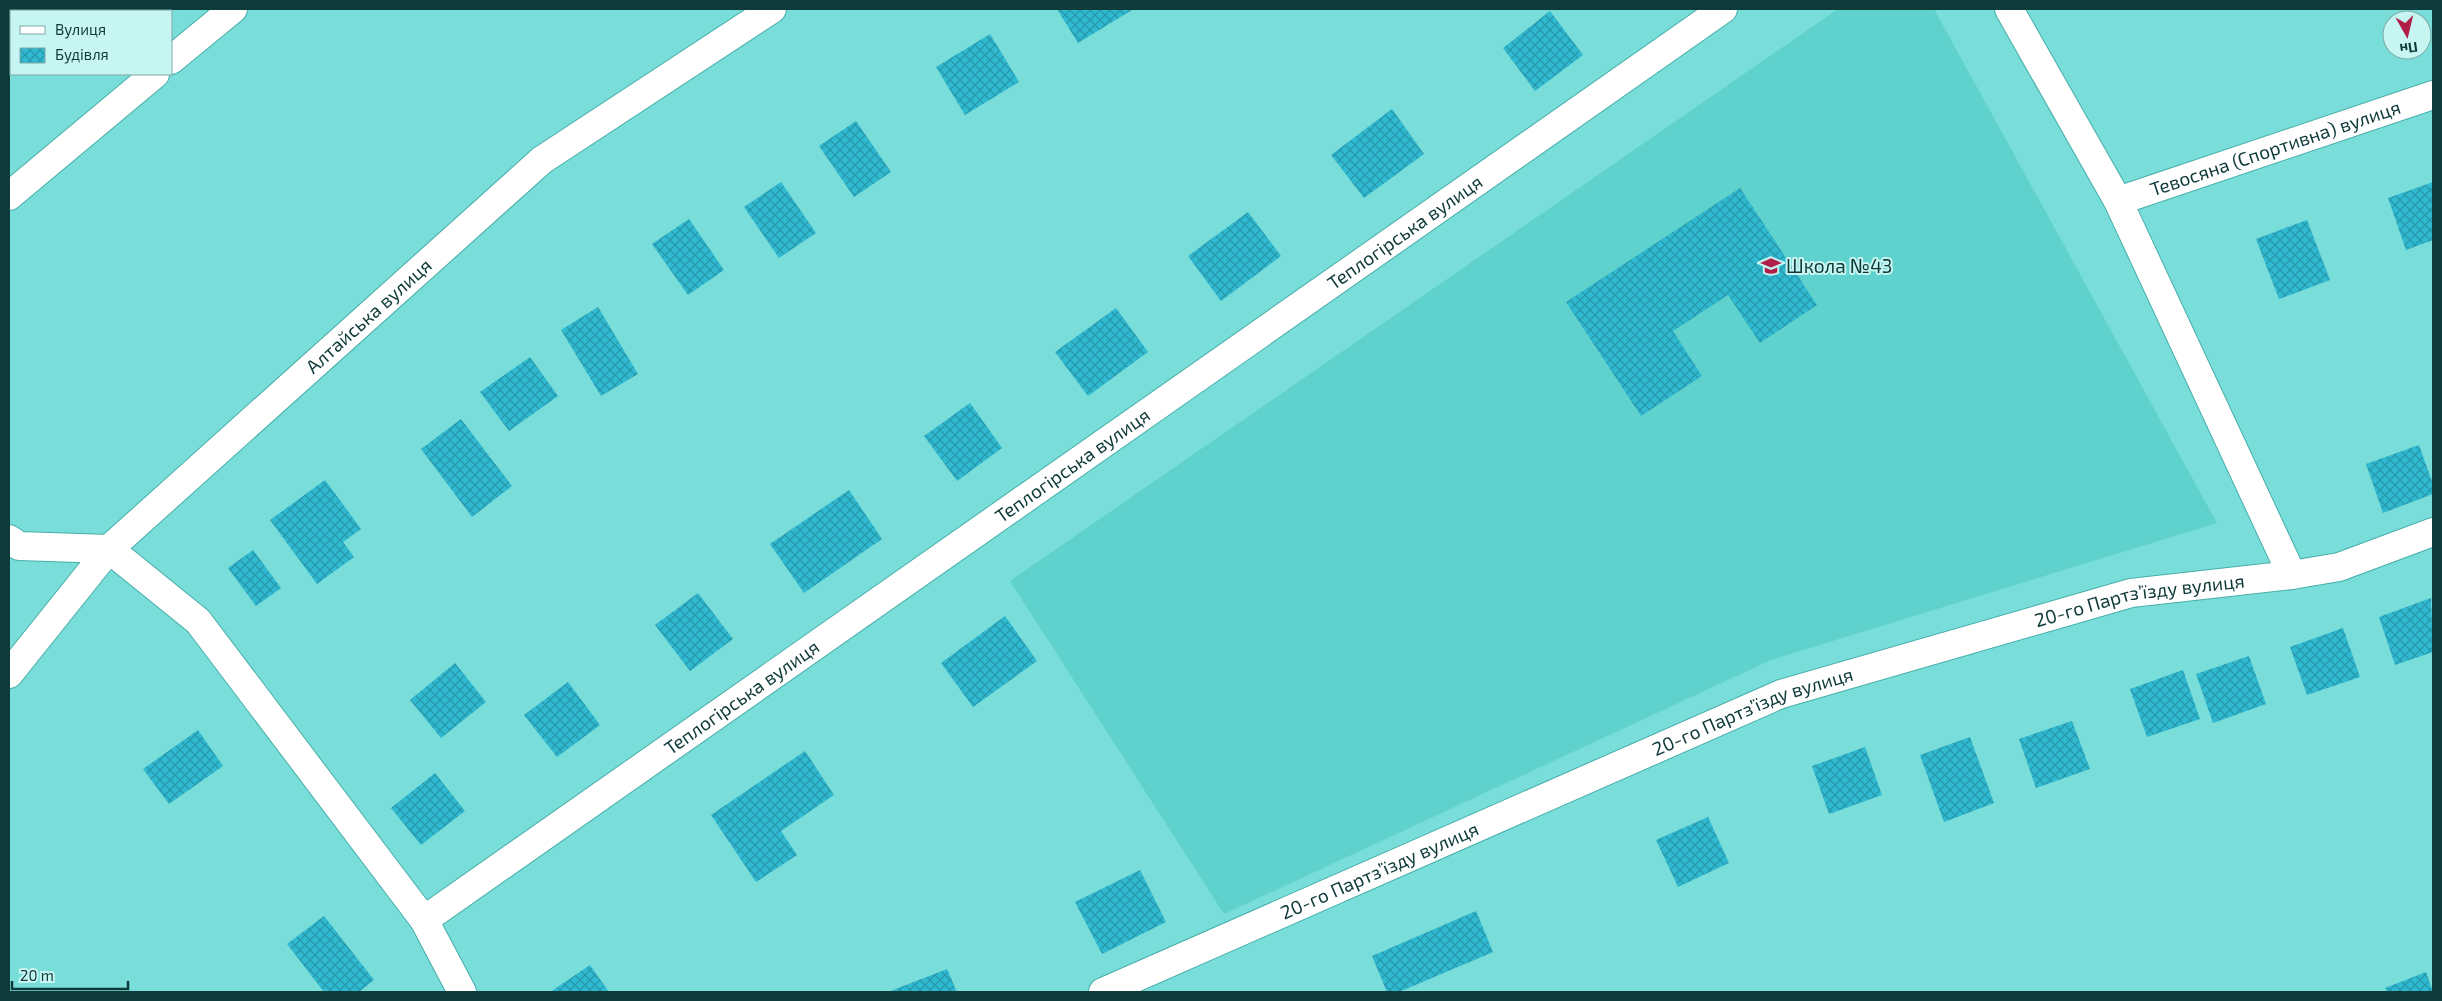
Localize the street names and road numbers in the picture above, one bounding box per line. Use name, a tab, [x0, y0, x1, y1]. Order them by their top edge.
street label: Тевосяна (Спортивна) вулиця	[2147, 95, 2403, 200]
street label: Теплогірська вулиця	[1323, 170, 1486, 294]
street label: Алтайська вулиця	[301, 253, 436, 378]
street label: Теплогірська вулиця	[990, 403, 1154, 527]
street label: 20-го Партз’їзду вулиця	[2032, 568, 2246, 631]
street label: Теплогірська вулиця	[660, 635, 823, 759]
street label: 20-го Партз’їзду вулиця	[1648, 662, 1856, 760]
street label: 20-го Партз’їзду вулиця	[1277, 816, 1482, 924]

